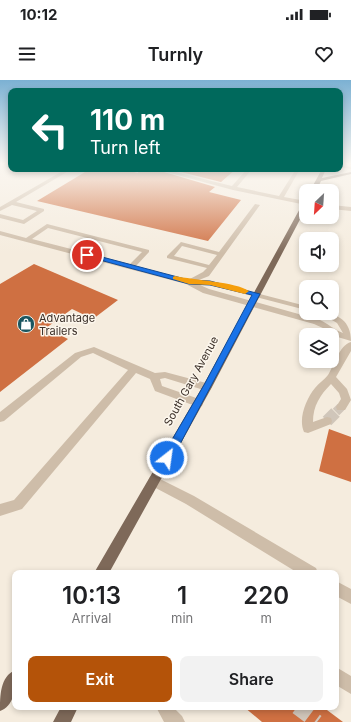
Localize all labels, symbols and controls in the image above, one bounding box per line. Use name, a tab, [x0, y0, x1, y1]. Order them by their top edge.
text: 10:12	[20, 5, 58, 24]
icon: menu	[16, 43, 38, 65]
icon: heart	[313, 43, 335, 65]
text: Turnly	[148, 44, 203, 65]
text: 110 m	[90, 103, 165, 137]
icon: left	[24, 104, 76, 156]
text: Turn left	[90, 137, 160, 158]
north arrow	[299, 184, 339, 224]
map controls	[299, 184, 339, 368]
button: sound	[299, 232, 339, 272]
pin	[70, 238, 104, 272]
icon: arrive	[76, 244, 98, 266]
button: search	[299, 280, 339, 320]
place label: Advantage Trailers	[39, 311, 95, 338]
shop icon: Advantage Trailers	[16, 314, 36, 334]
button: layers	[299, 328, 339, 368]
street label: South Gary Avenue	[161, 334, 221, 428]
position arrow	[146, 437, 188, 479]
text: 10:13	[62, 581, 121, 610]
text: 1	[177, 581, 187, 610]
text: 220	[243, 581, 289, 610]
text: Arrival	[72, 610, 112, 626]
text: min	[171, 610, 193, 626]
text: m	[260, 610, 272, 626]
button: Exit	[28, 656, 172, 702]
button: Share	[180, 656, 323, 702]

